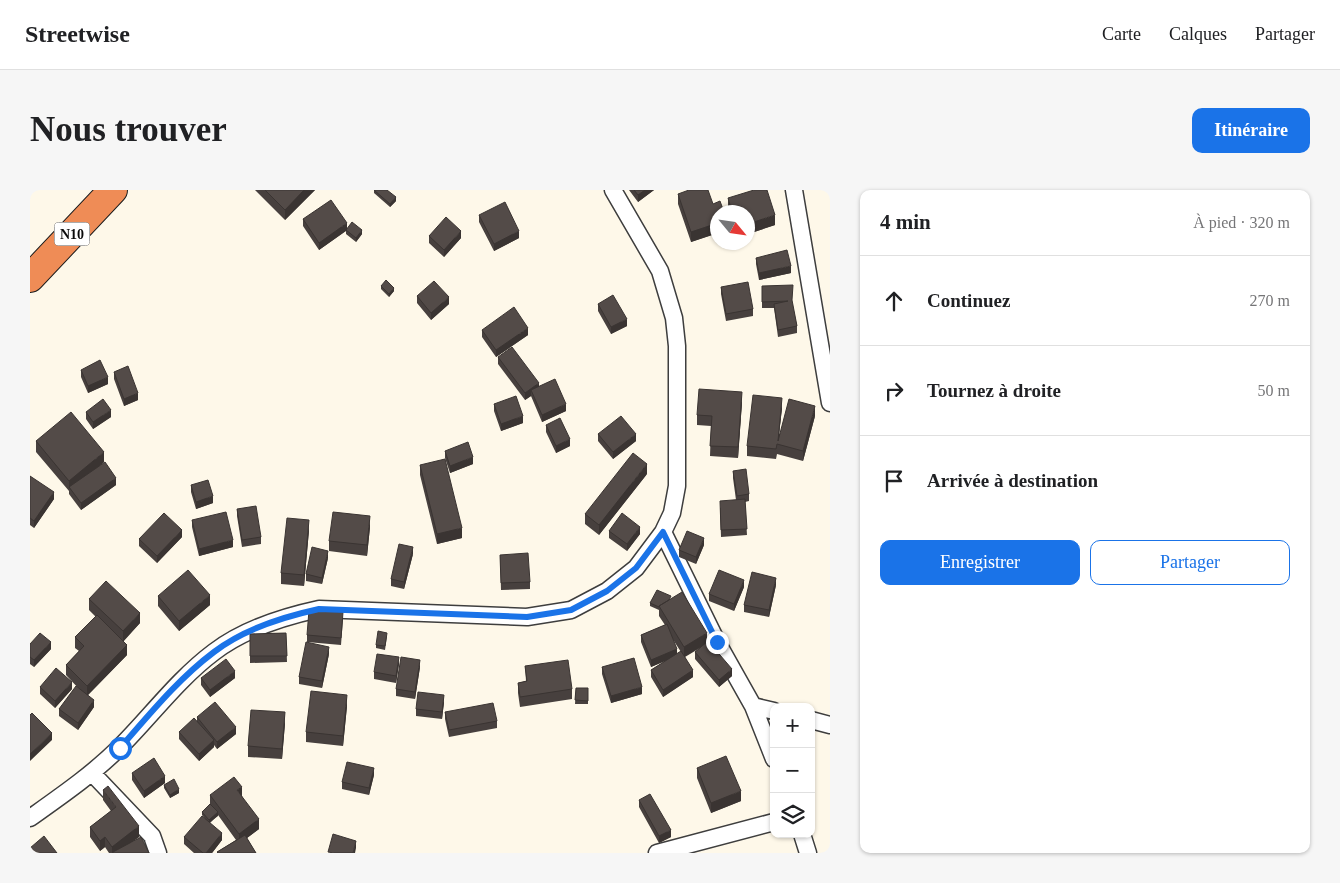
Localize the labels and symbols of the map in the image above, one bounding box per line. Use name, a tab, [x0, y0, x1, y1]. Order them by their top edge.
north arrow	[710, 205, 755, 250]
road number: N10	[54, 223, 90, 246]
route end	[706, 631, 729, 654]
route start	[109, 737, 132, 760]

